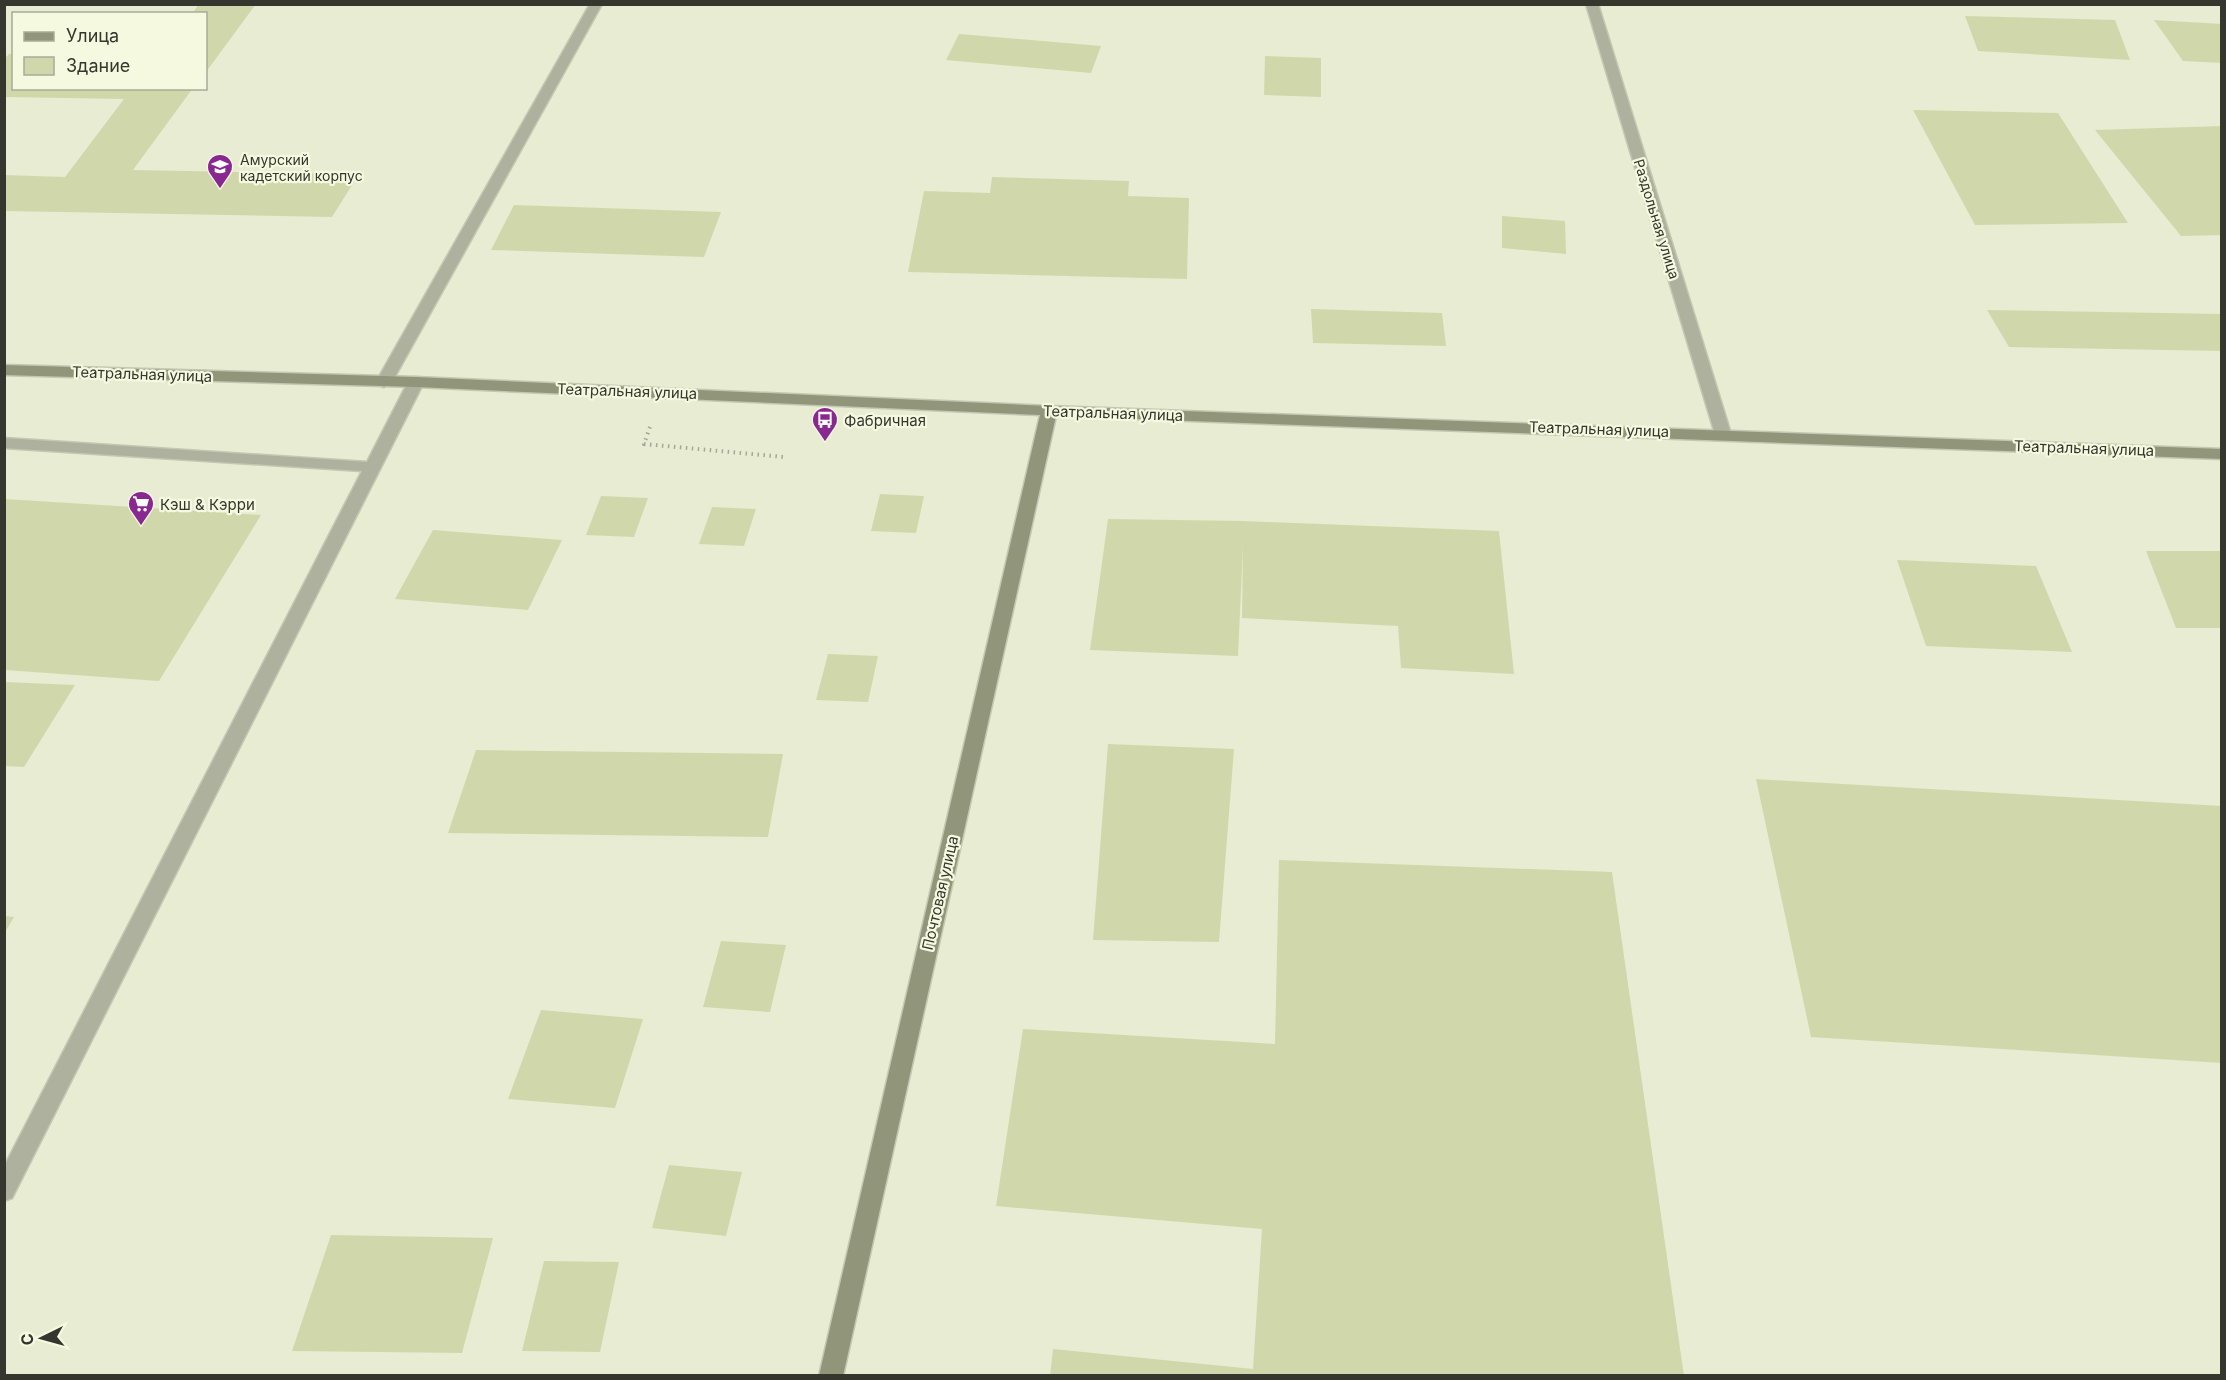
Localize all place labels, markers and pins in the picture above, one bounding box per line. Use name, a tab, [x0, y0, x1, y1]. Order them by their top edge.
place label: Амурский кадетский корпус	[240, 151, 363, 184]
school or university icon: Амурский кадетский корпус	[205, 152, 235, 190]
bus stop icon: Фабричная	[810, 405, 840, 443]
place label: Фабричная	[844, 411, 926, 430]
supermarket icon: Кэш & Кэрри	[126, 489, 156, 527]
place label: Кэш & Кэрри	[160, 495, 255, 514]

